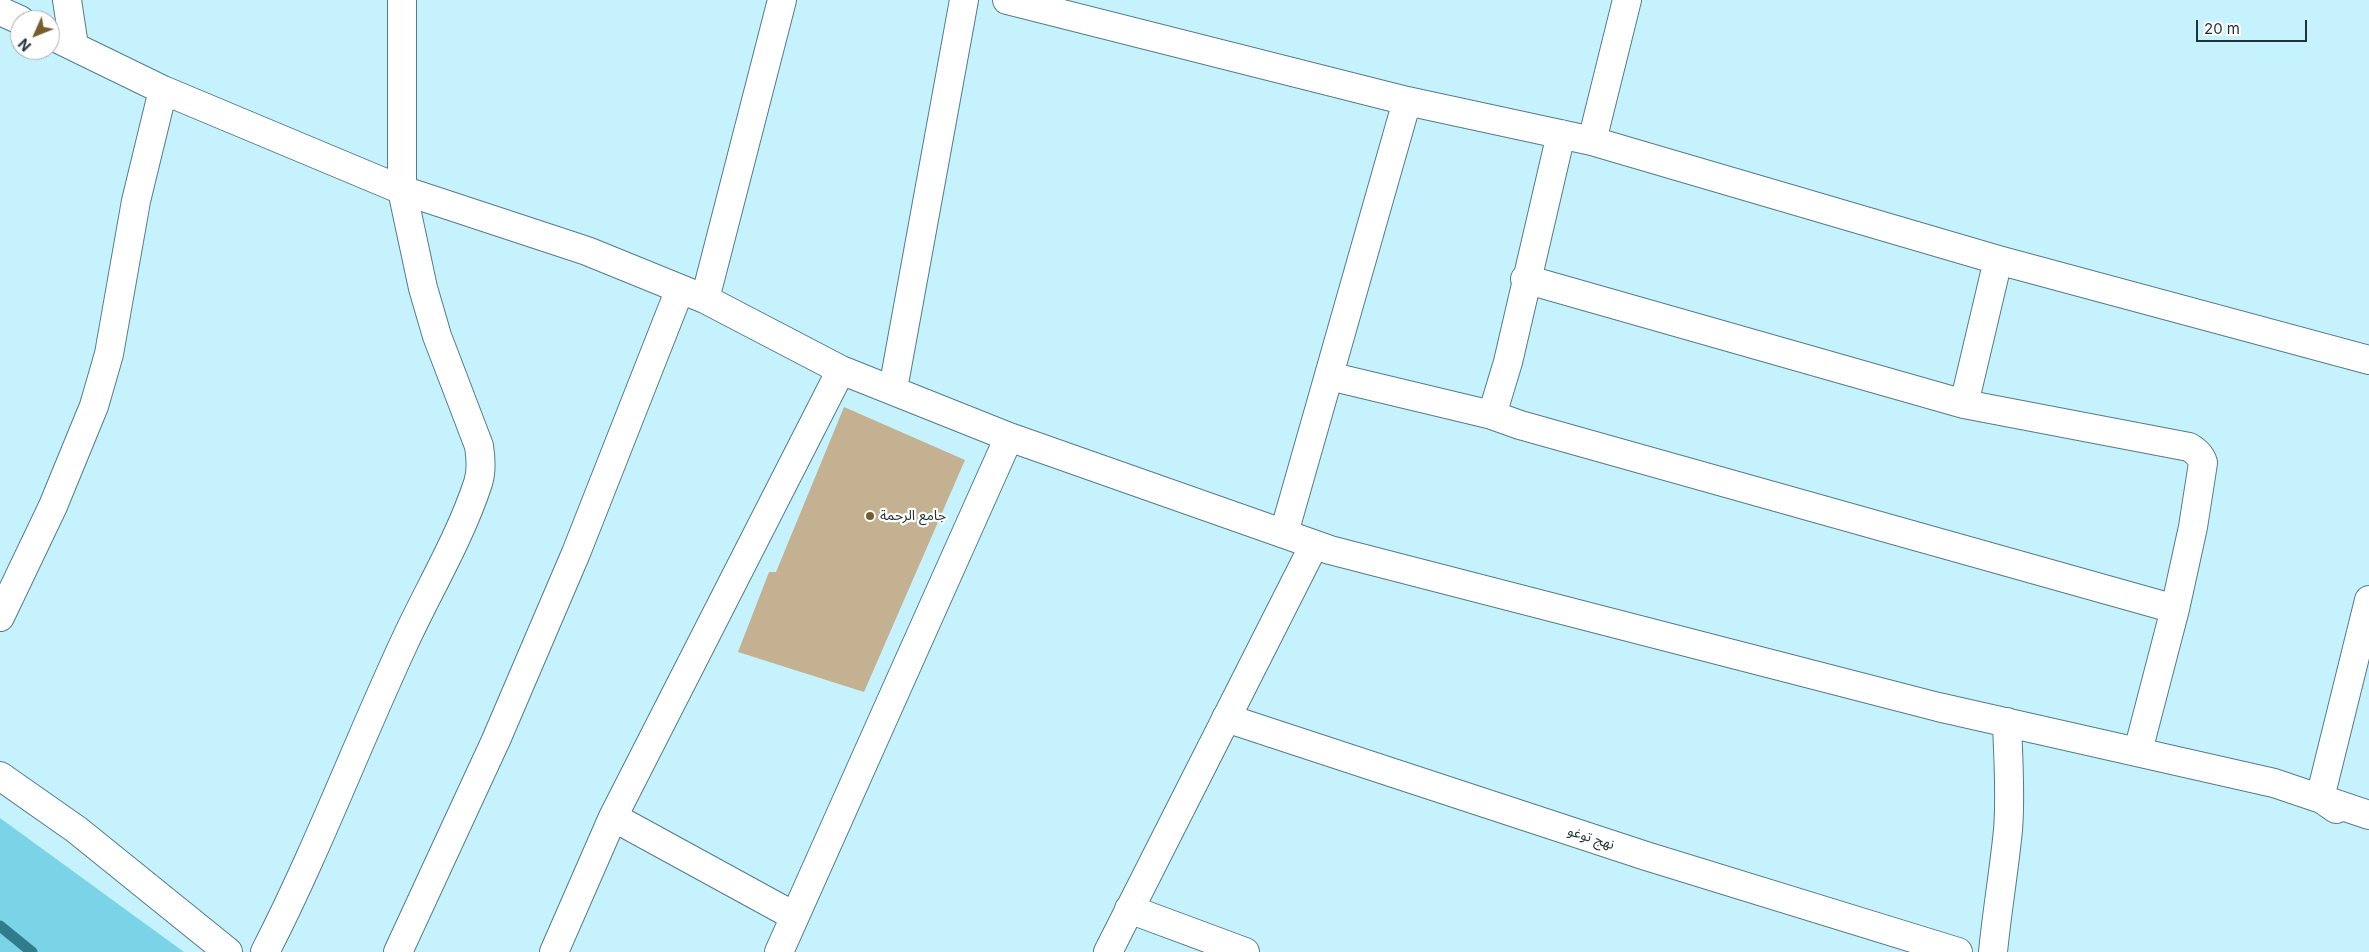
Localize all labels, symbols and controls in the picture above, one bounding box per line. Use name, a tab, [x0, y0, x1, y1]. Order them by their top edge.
north arrow	[10, 10, 60, 60]
scale bar	[2199, 10, 2310, 42]
text: 20 m	[2204, 19, 2240, 38]
text: N	[15, 35, 34, 55]
place label: جامع الرحمة	[880, 508, 946, 524]
marker: جامع الرحمة	[864, 510, 876, 522]
street label: نهج توغو	[1565, 823, 1617, 853]

